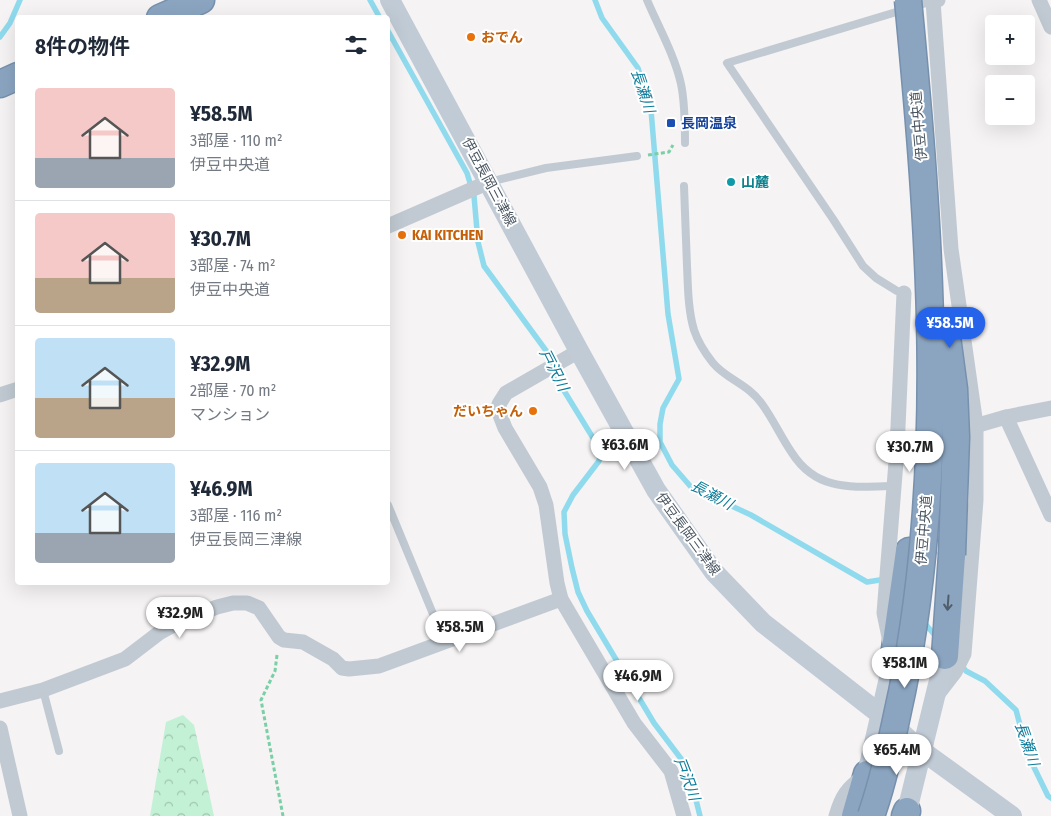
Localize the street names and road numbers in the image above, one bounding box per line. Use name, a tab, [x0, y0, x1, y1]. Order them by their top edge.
street label: 伊豆中央道	[907, 90, 931, 162]
street label: 伊豆長岡三津線	[458, 135, 520, 229]
street label: 伊豆長岡三津線	[652, 489, 724, 579]
street label: 伊豆中央道	[912, 494, 936, 566]

